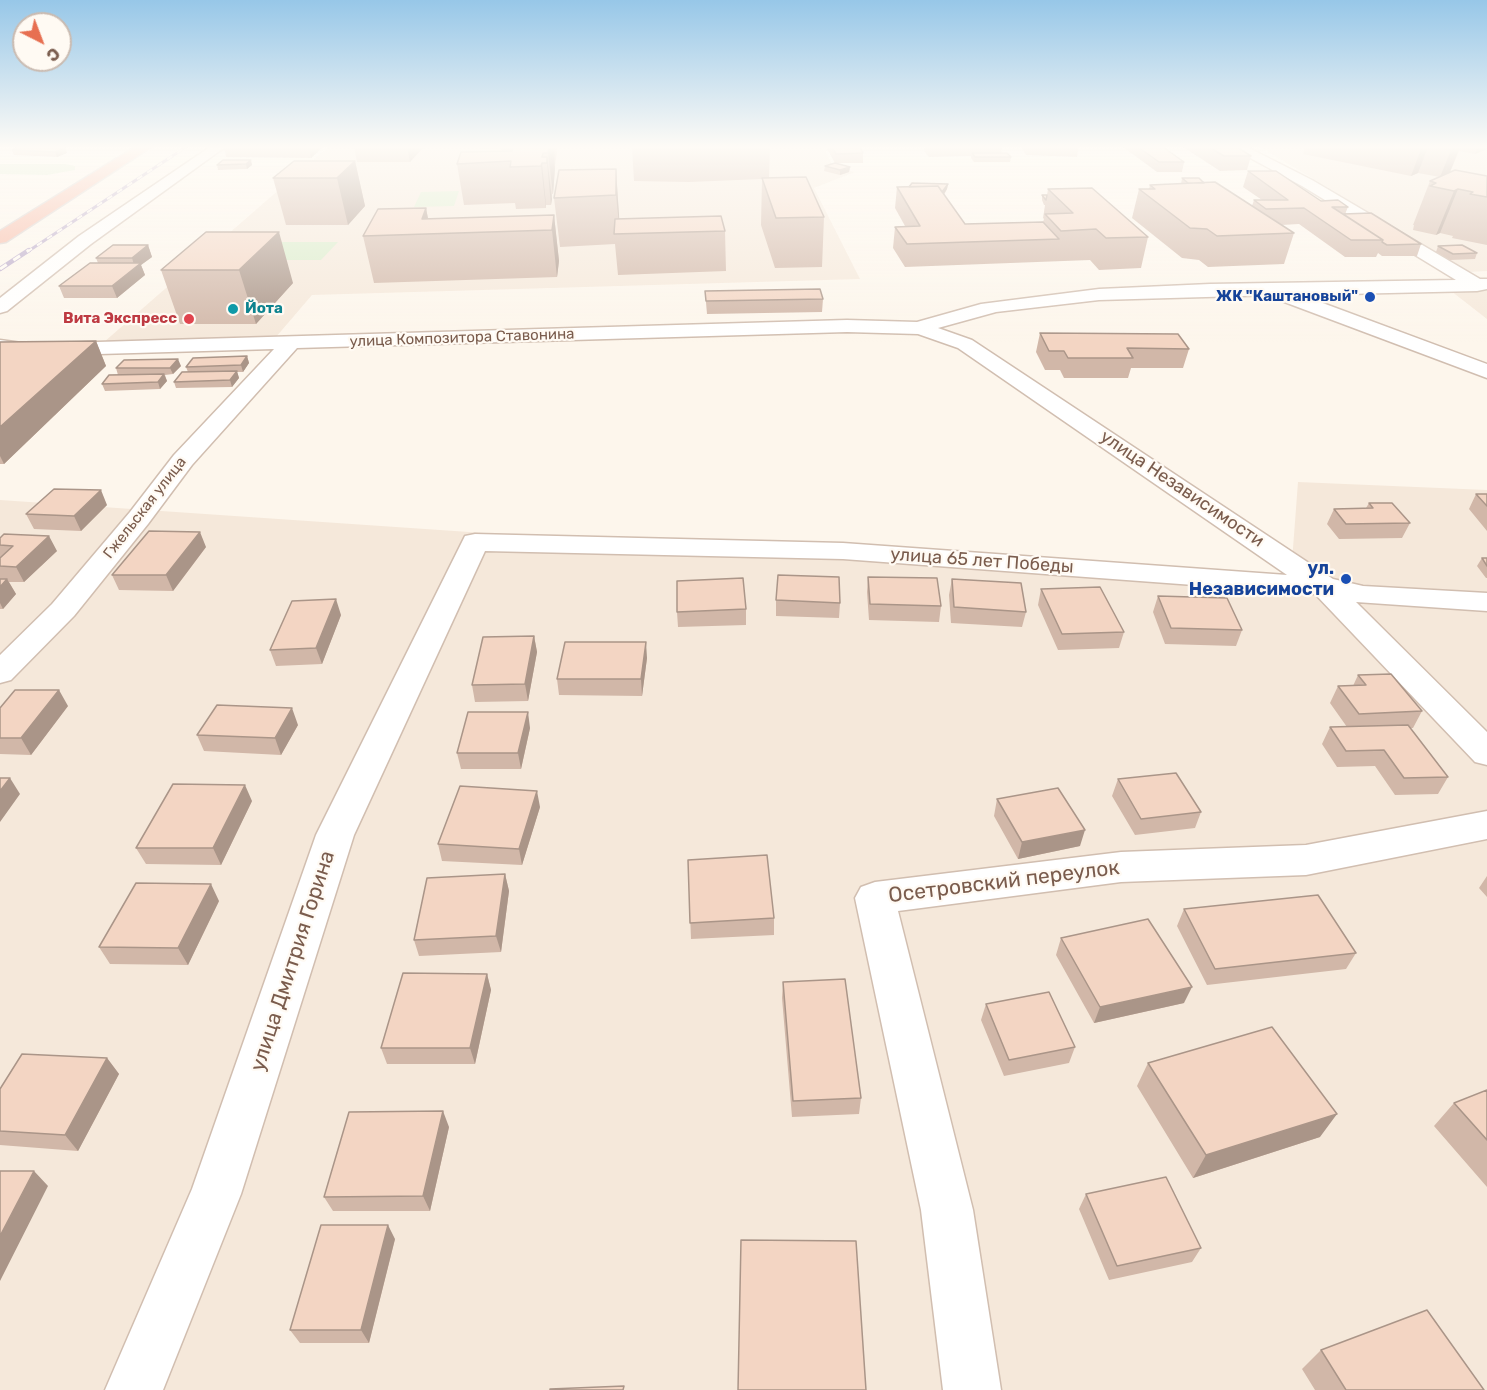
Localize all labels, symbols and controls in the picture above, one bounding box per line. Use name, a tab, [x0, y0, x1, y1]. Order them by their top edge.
north arrow	[12, 12, 72, 72]
text: С	[43, 43, 64, 65]
place label: ЖК "Каштановый"	[1216, 288, 1358, 306]
marker: ЖК "Каштановый"	[1363, 290, 1377, 304]
place label: Йота	[245, 300, 283, 318]
marker: Йота	[226, 302, 240, 316]
place label: Вита Экспресс	[63, 310, 177, 328]
marker: Вита Экспресс	[182, 312, 196, 326]
street label: улица Композитора Ставонина	[349, 325, 575, 351]
street label: улица Независимости	[1096, 426, 1268, 552]
street label: Гжельская улица	[100, 454, 190, 562]
street label: улица 65 лет Победы	[890, 544, 1074, 578]
place label: ул. Независимости	[1189, 558, 1334, 600]
marker: ул. Независимости	[1339, 572, 1353, 586]
street label: улица Дмитрия Горина	[245, 848, 341, 1074]
street label: Осетровский переулок	[887, 855, 1121, 909]

